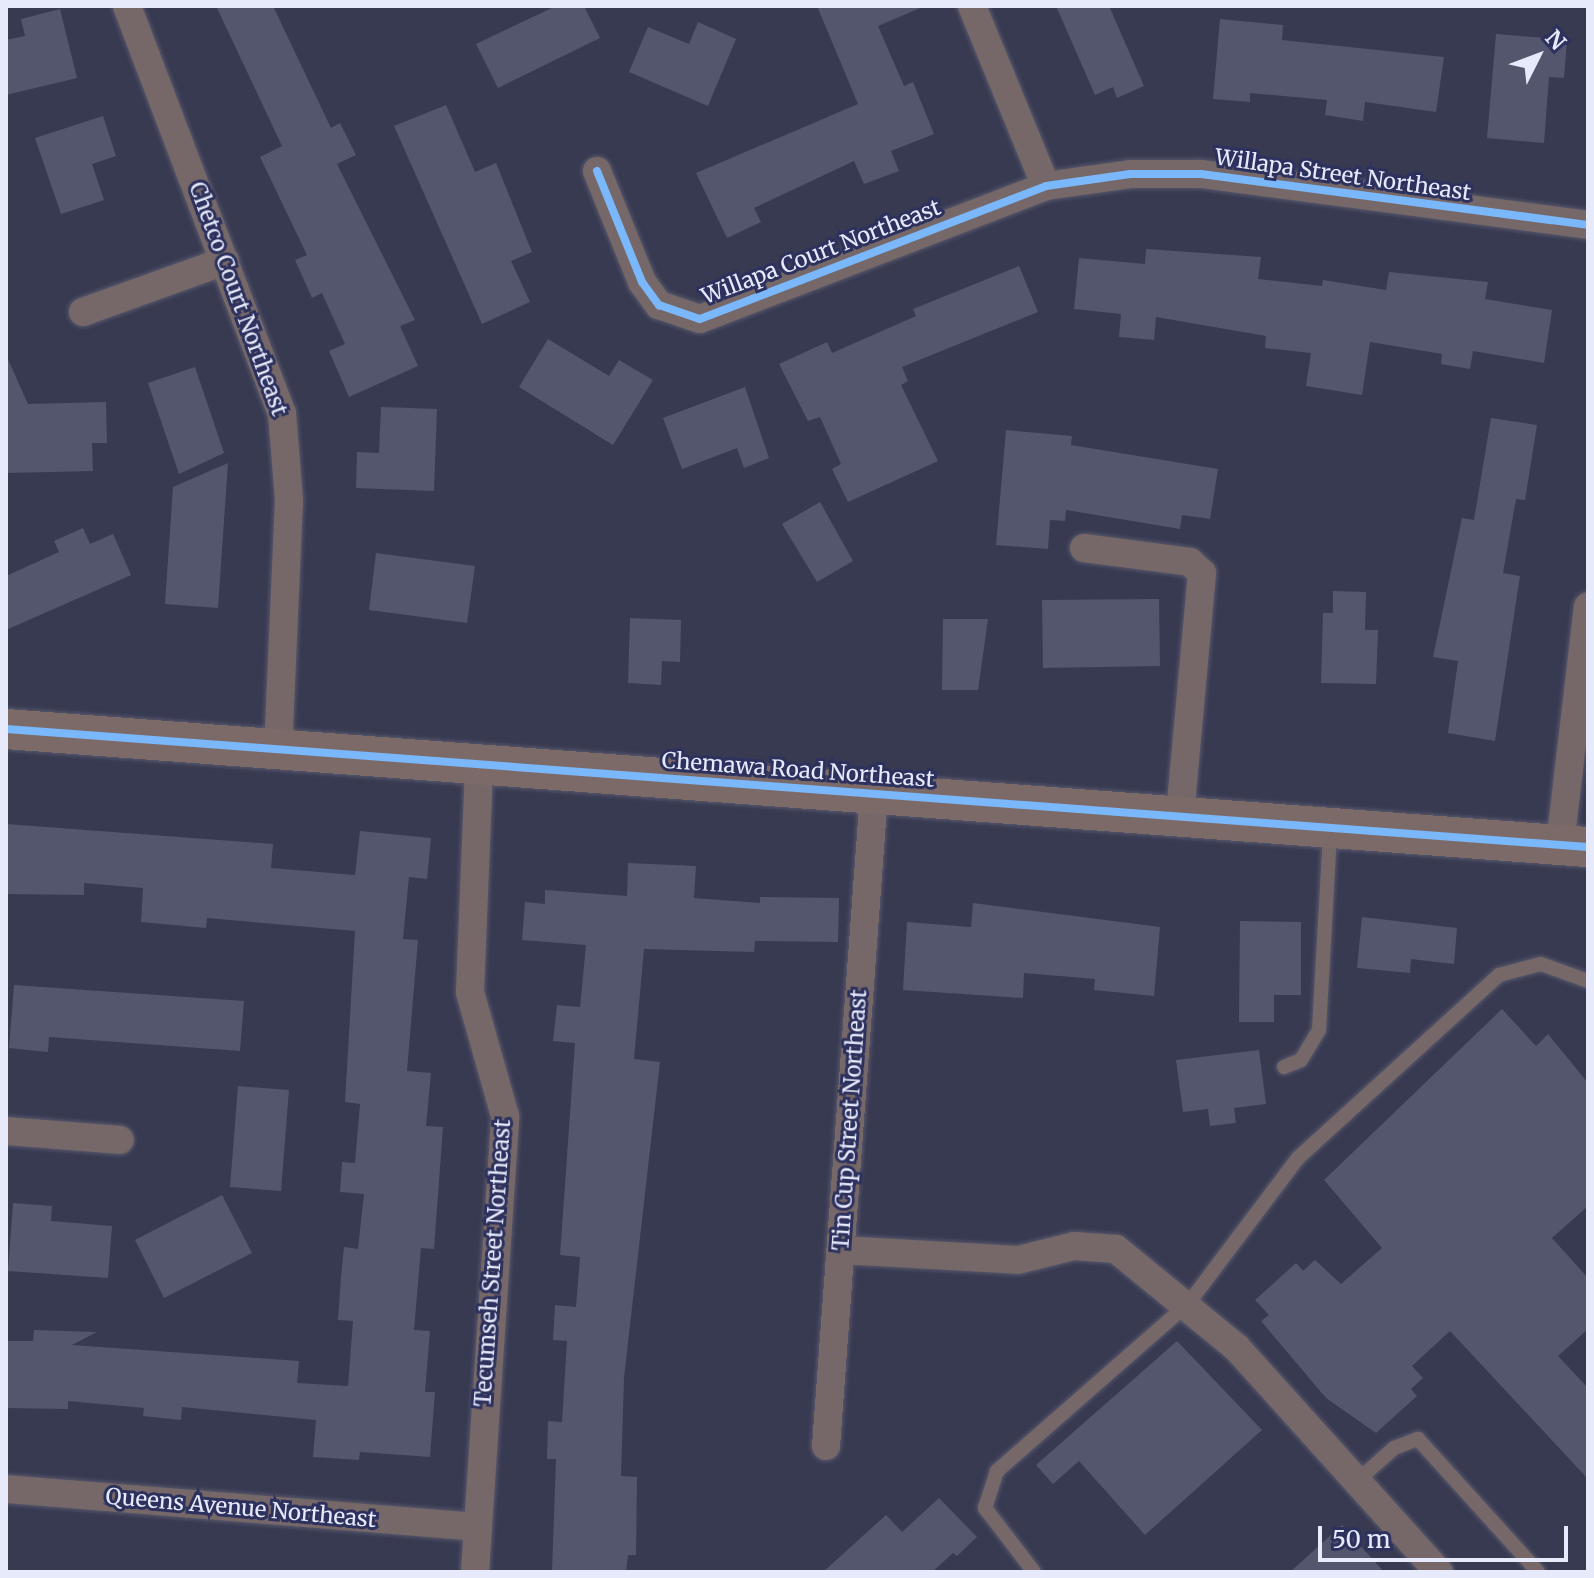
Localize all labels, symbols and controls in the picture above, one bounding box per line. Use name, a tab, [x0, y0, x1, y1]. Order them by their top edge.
north arrow	[1498, 16, 1578, 96]
text: N	[1540, 24, 1572, 56]
street label: Willapa Street Northeast	[1213, 144, 1473, 206]
street label: Chetco Court Northeast	[183, 178, 293, 420]
street label: Willapa Court Northeast	[698, 194, 944, 310]
street label: Chemawa Road Northeast	[661, 747, 935, 793]
street label: Tin Cup Street Northeast	[828, 988, 872, 1252]
street label: Tecumseh Street Northeast	[470, 1118, 516, 1408]
street label: Queens Avenue Northeast	[105, 1483, 377, 1533]
scale bar	[1322, 1510, 1572, 1560]
text: 50 m	[1332, 1524, 1391, 1555]

